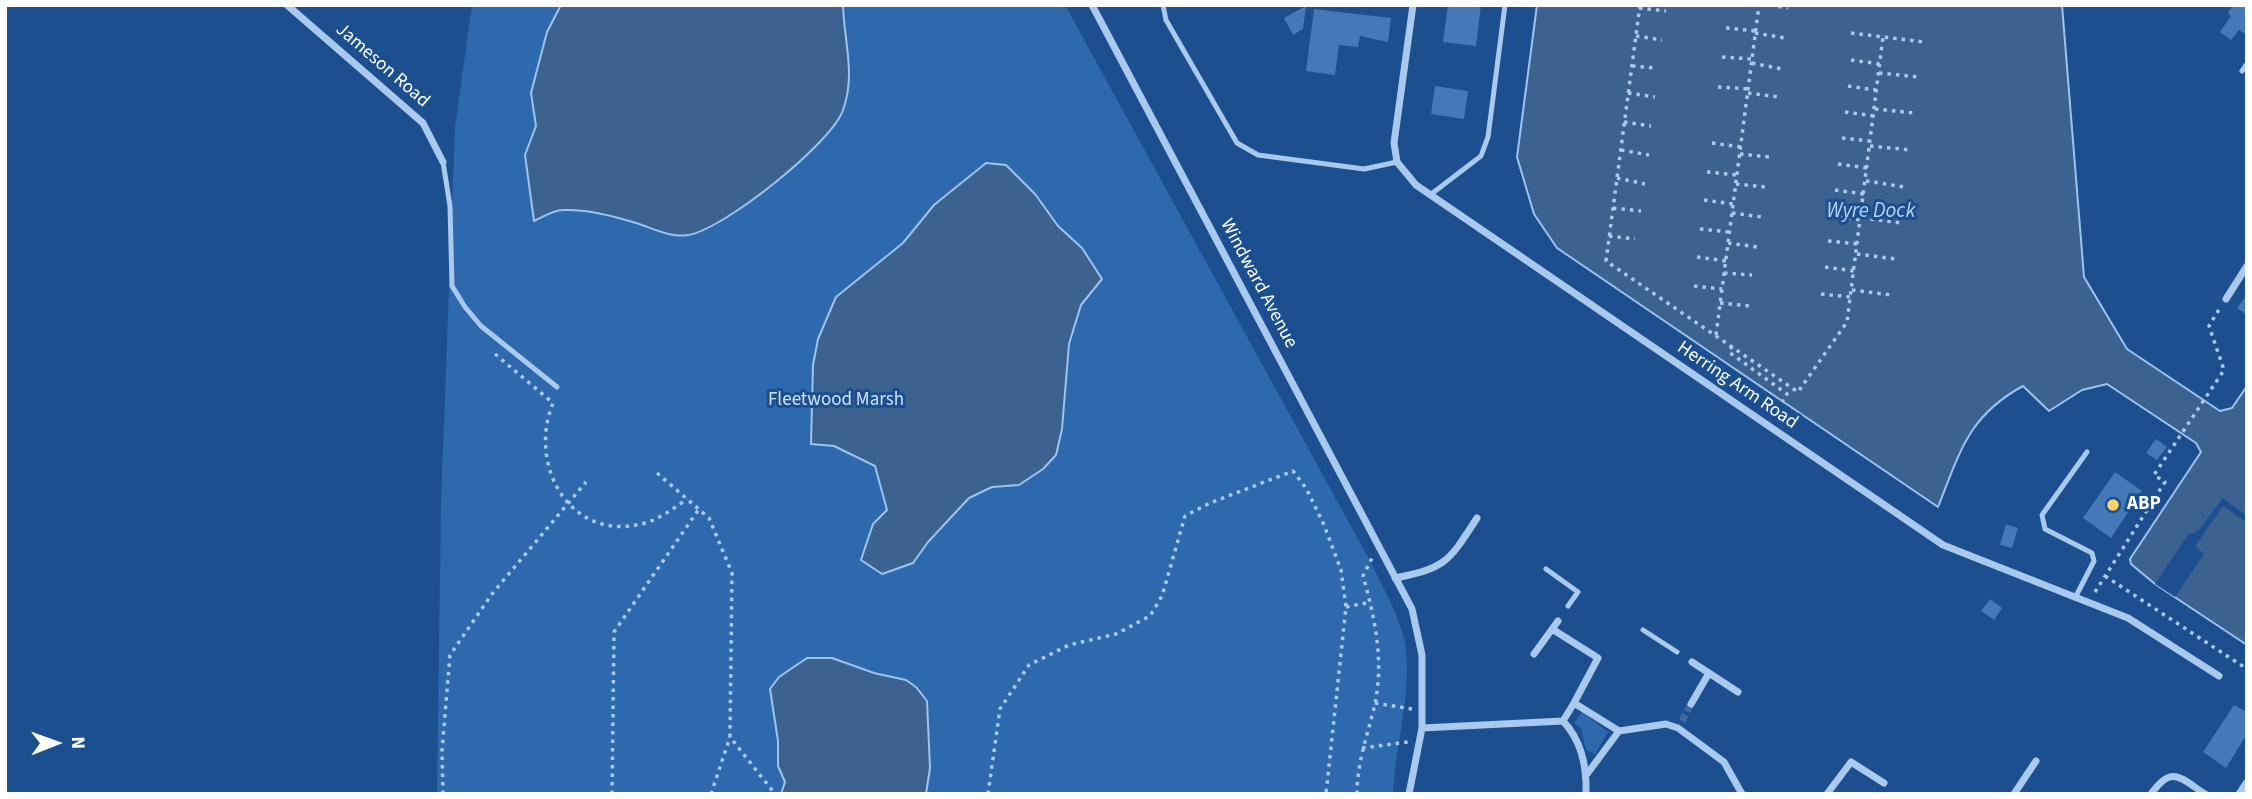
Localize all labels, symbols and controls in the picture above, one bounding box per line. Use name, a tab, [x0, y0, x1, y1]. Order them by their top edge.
street label: Jameson Road	[330, 19, 434, 113]
water label: Wyre Dock	[1827, 199, 1915, 225]
street label: Windward Avenue	[1214, 216, 1302, 352]
street label: Herring Arm Road	[1672, 337, 1802, 435]
park label: Fleetwood Marsh	[768, 390, 904, 412]
place label: ABP	[2127, 494, 2161, 516]
marker: ABP	[2105, 497, 2121, 513]
north arrow	[21, 708, 91, 778]
text: N	[64, 736, 91, 749]

